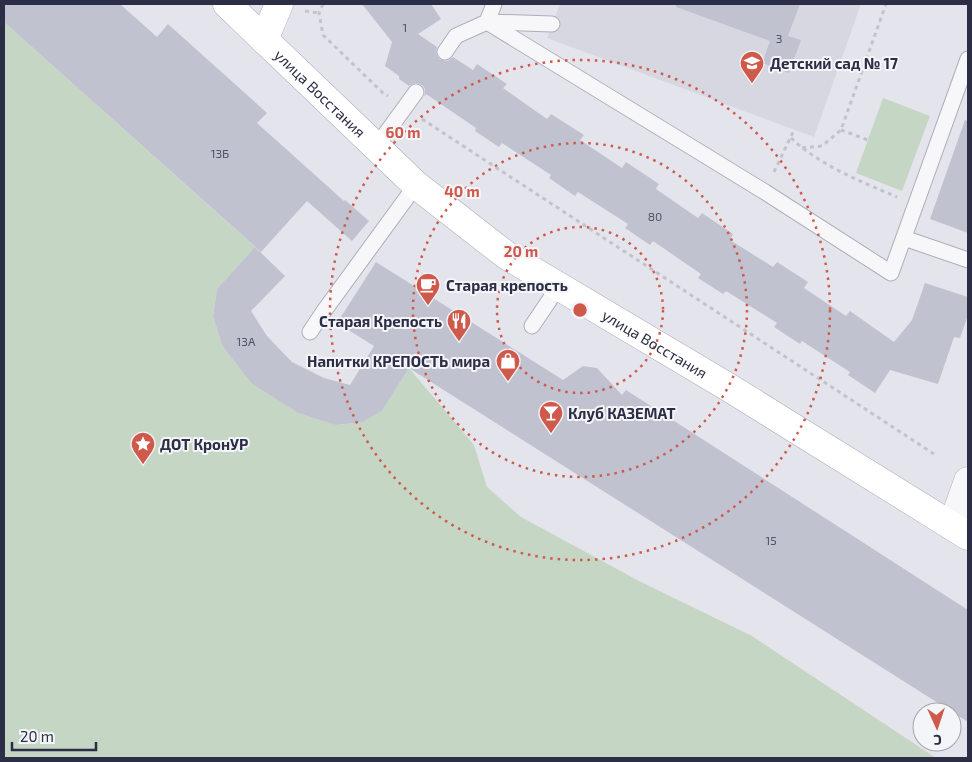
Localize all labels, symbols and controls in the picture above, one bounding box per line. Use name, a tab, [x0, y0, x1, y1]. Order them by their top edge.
house number: 1	[403, 20, 407, 34]
house number: 3	[776, 31, 782, 45]
street label: улица Восстания	[270, 46, 369, 141]
school or university icon: Детский сад № 17	[739, 50, 765, 84]
place label: Детский сад № 17	[770, 54, 898, 72]
text: 60 m	[386, 123, 420, 141]
house number: 13Б	[211, 146, 229, 160]
text: 40 m	[444, 182, 480, 200]
house number: 80	[648, 209, 662, 223]
text: 20 m	[504, 242, 538, 260]
cafe icon: Старая крепость	[415, 272, 441, 306]
place label: Старая крепость	[446, 276, 568, 294]
centre of rings	[571, 301, 589, 319]
street label: улица Восстания	[599, 305, 711, 382]
restaurant icon: Старая Крепость	[446, 308, 472, 342]
place label: Старая Крепость	[319, 312, 442, 330]
house number: 13А	[237, 334, 256, 348]
shop icon: Напитки КРЕПОСТЬ мира	[495, 348, 521, 382]
place label: Напитки КРЕПОСТЬ мира	[307, 352, 490, 370]
bar icon: Клуб КАЗЕМАТ	[538, 400, 564, 434]
place label: Клуб КАЗЕМАТ	[568, 404, 676, 422]
place icon: ДОТ КронУР	[130, 431, 156, 465]
place label: ДОТ КронУР	[160, 435, 248, 453]
house number: 15	[765, 533, 777, 547]
north arrow	[912, 702, 962, 752]
scale bar	[12, 720, 96, 752]
text: 20 m	[20, 727, 54, 745]
text: С	[933, 732, 942, 749]

